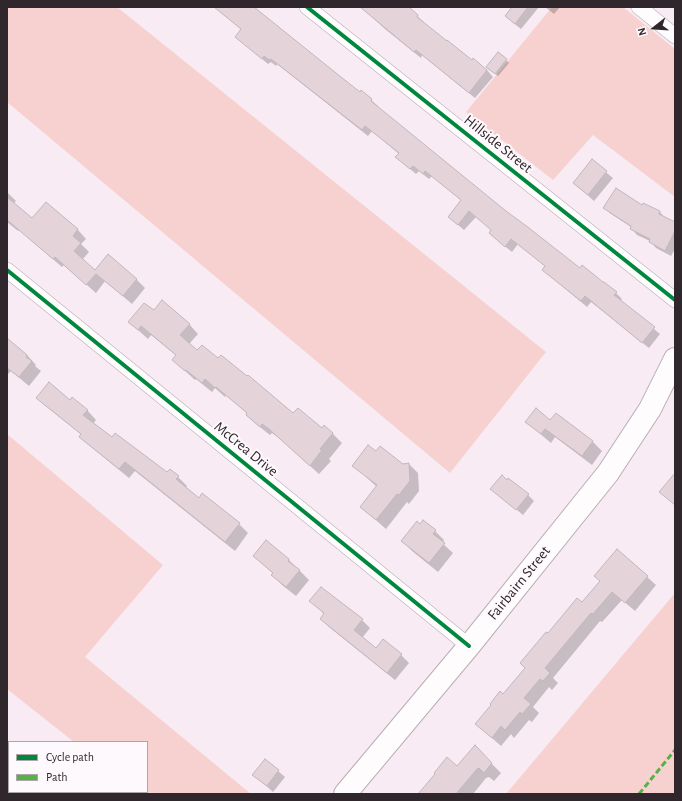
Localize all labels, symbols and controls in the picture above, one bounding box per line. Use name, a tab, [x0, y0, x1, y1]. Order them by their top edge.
north arrow	[634, 8, 674, 48]
text: N	[636, 26, 648, 37]
street label: Hillside Street	[460, 111, 536, 177]
street label: McCrea Drive	[210, 418, 282, 480]
street label: Fairbairn Street	[484, 542, 554, 624]
legend	[8, 741, 148, 793]
text: Cycle path	[46, 751, 94, 763]
text: Path	[46, 771, 68, 783]

